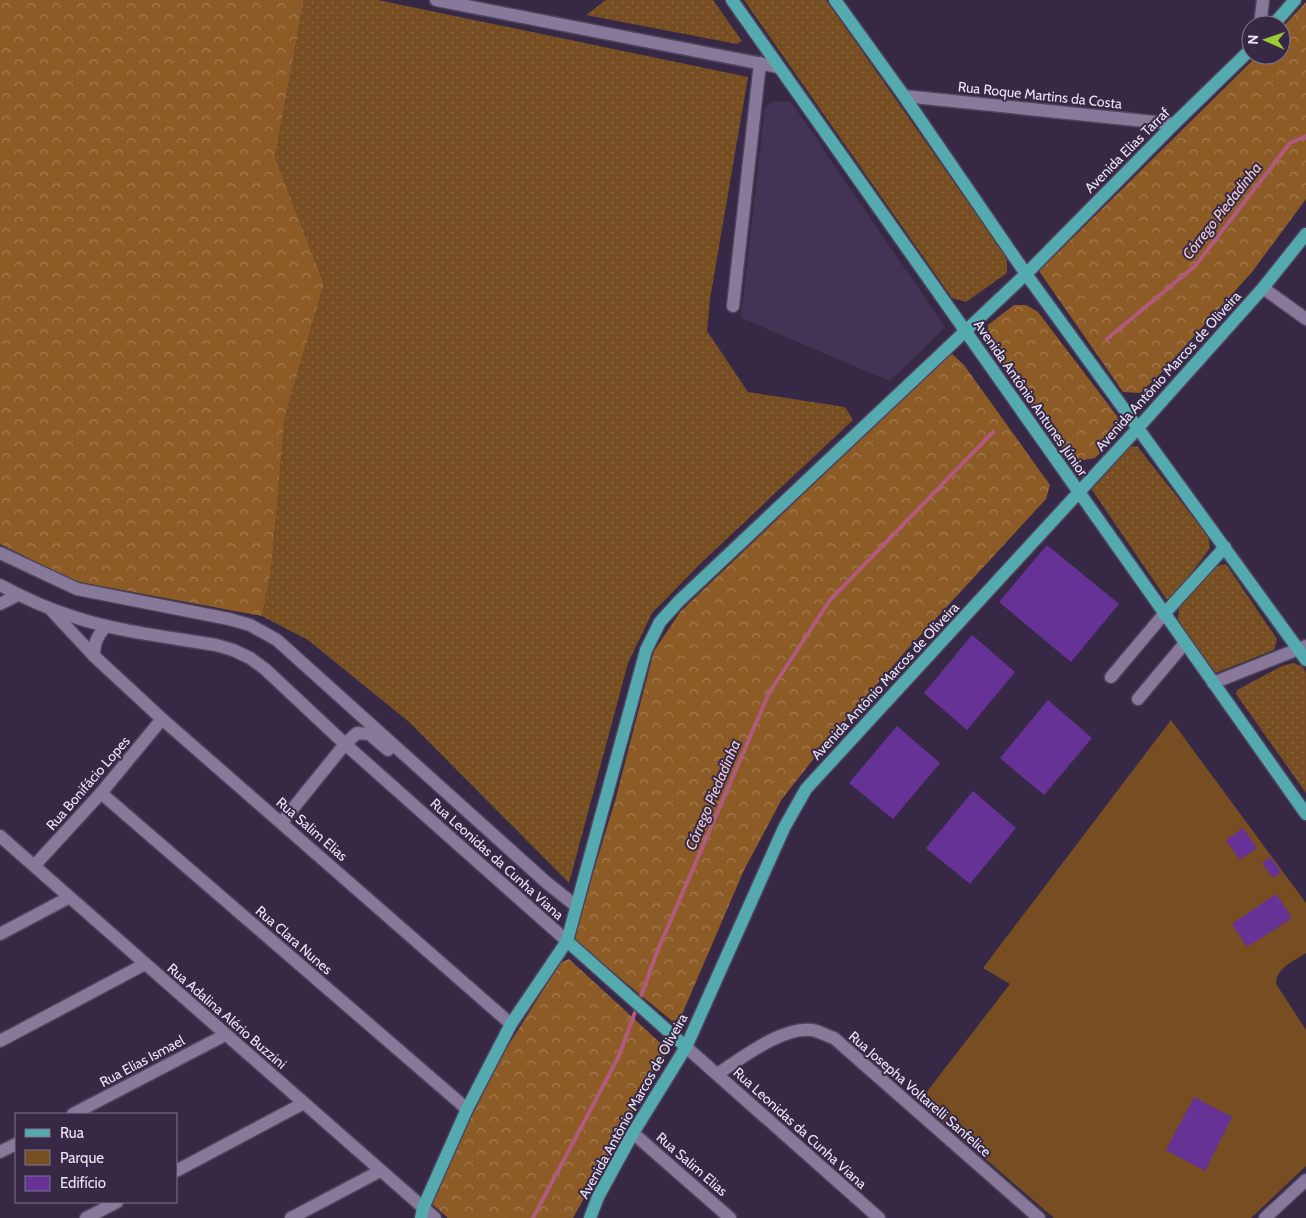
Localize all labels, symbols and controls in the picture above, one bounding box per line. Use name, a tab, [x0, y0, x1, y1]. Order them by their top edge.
north arrow	[1241, 15, 1291, 65]
text: N	[1244, 34, 1262, 45]
street label: Rua Roque Martins da Costa	[957, 77, 1123, 113]
street label: Avenida Elias Tarraf	[1080, 103, 1174, 197]
water label: Córrego Piedadinha	[1179, 159, 1265, 263]
street label: Avenida Antônio Marcos de Oliveira	[1091, 287, 1245, 455]
street label: Avenida Antônio Antunes Júnior	[970, 316, 1092, 480]
street label: Avenida Antônio Marcos de Oliveira	[807, 598, 963, 764]
street label: Rua Bonifácio Lopes	[42, 732, 134, 834]
water label: Córrego Piedadinha	[682, 737, 744, 853]
street label: Rua Salim Elias	[273, 793, 351, 865]
street label: Rua Leonidas da Cunha Viana	[427, 794, 568, 924]
street label: Rua Clara Nunes	[252, 902, 336, 978]
street label: Rua Adalina Alério Buzzini	[164, 959, 290, 1073]
street label: Avenida Antônio Marcos de Oliveira	[574, 1010, 692, 1202]
street label: Rua Josepha Voltarelli Sanfelice	[845, 1027, 995, 1161]
street label: Rua Elias Ismael	[96, 1031, 188, 1091]
street label: Rua Leonidas da Cunha Viana	[730, 1063, 871, 1193]
legend	[15, 1113, 178, 1203]
text: Rua	[60, 1124, 85, 1142]
street label: Rua Salim Elias	[653, 1128, 731, 1200]
text: Parque	[60, 1149, 104, 1167]
text: Edifício	[60, 1174, 106, 1192]

